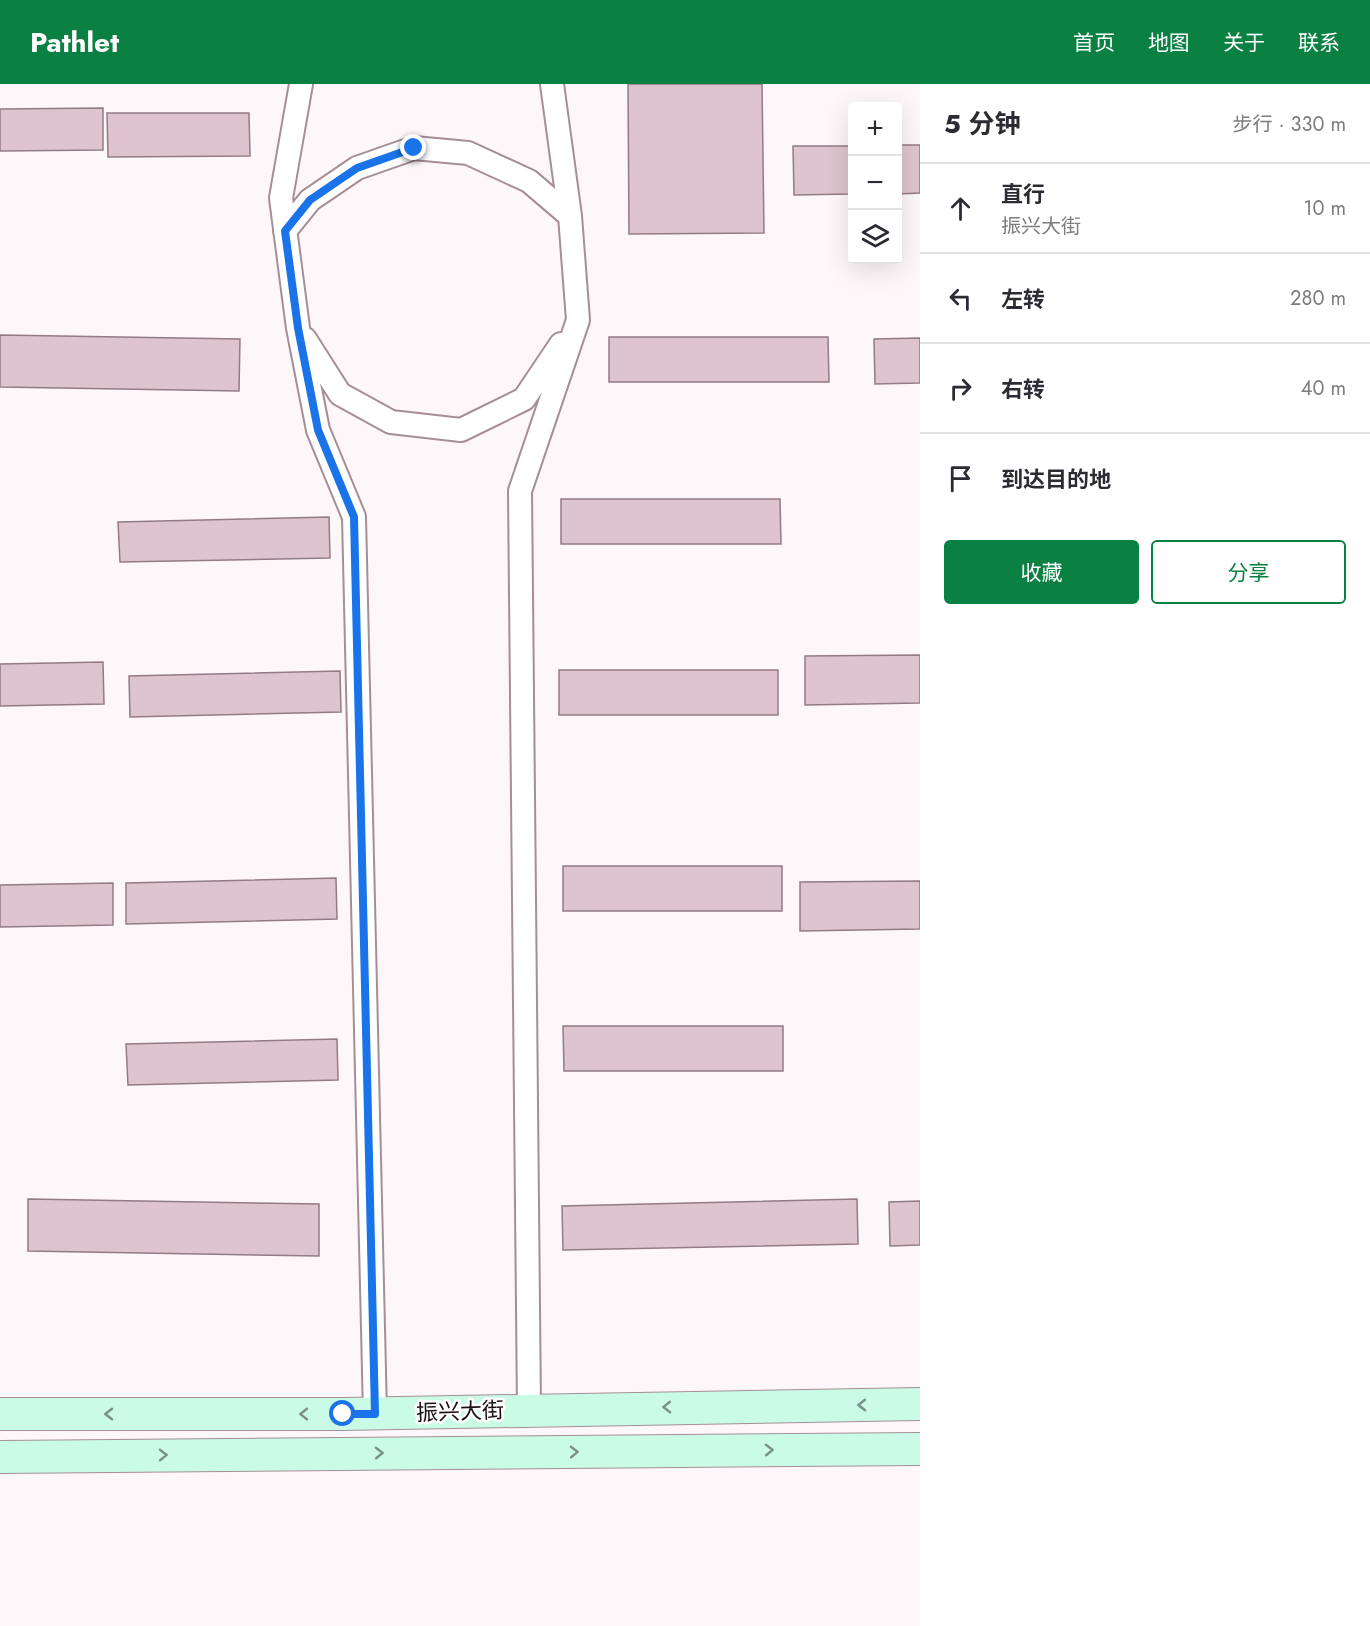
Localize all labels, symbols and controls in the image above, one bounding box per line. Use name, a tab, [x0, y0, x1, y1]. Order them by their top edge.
text: Pathlet	[30, 22, 119, 63]
text: 首页	[1073, 28, 1115, 58]
text: 地图	[1148, 28, 1190, 58]
text: 关于	[1223, 28, 1265, 58]
text: 联系	[1298, 28, 1340, 58]
map controls	[848, 102, 902, 264]
button: +	[848, 102, 902, 156]
text: 5 分钟	[944, 105, 1021, 143]
text: 步行 · 330 m	[1233, 110, 1346, 139]
route end	[400, 134, 426, 160]
button: −	[848, 156, 902, 210]
text: 直行	[1001, 178, 1045, 210]
icon: ahead	[944, 192, 977, 225]
text: 10 m	[1303, 194, 1346, 223]
button: layers	[848, 210, 902, 264]
text: 振兴大街	[1001, 212, 1081, 241]
icon: left	[944, 282, 977, 315]
text: 左转	[1001, 283, 1045, 315]
text: 280 m	[1290, 284, 1346, 313]
icon: right	[944, 372, 977, 405]
text: 右转	[1001, 373, 1045, 405]
text: 40 m	[1301, 374, 1346, 403]
icon: arrive	[944, 462, 977, 495]
text: 到达目的地	[1001, 463, 1111, 495]
button: 收藏	[944, 540, 1139, 604]
button: 分享	[1151, 540, 1346, 604]
street label: 振兴大街	[415, 1393, 505, 1429]
one-way arrow	[857, 1398, 866, 1411]
route start	[329, 1400, 355, 1426]
one-way arrow	[662, 1401, 671, 1413]
one-way arrow	[104, 1408, 113, 1420]
one-way arrow	[299, 1408, 308, 1420]
one-way arrow	[765, 1444, 774, 1456]
one-way arrow	[570, 1446, 579, 1458]
one-way arrow	[375, 1447, 384, 1459]
one-way arrow	[159, 1449, 168, 1461]

